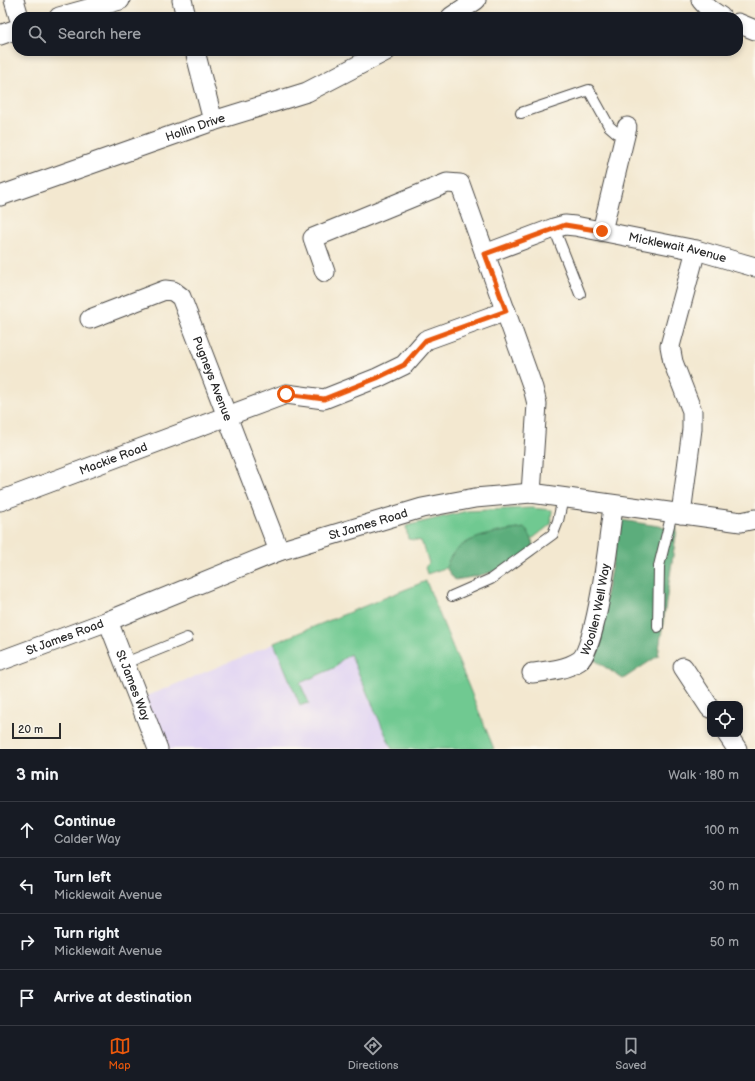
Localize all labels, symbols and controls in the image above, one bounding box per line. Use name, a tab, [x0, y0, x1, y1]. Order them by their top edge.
search box	[12, 12, 743, 56]
icon: search	[26, 23, 48, 45]
text: Search here	[58, 25, 141, 44]
street label: Hollin Drive	[163, 110, 227, 145]
route end	[593, 222, 611, 240]
street label: Micklewait Avenue	[627, 229, 728, 266]
street label: Pugneys Avenue	[189, 334, 236, 423]
route start	[277, 385, 295, 403]
street label: Mackie Road	[77, 439, 150, 478]
street label: St James Road	[327, 505, 410, 543]
street label: Woollen Well Way	[577, 562, 613, 658]
street label: St James Road	[24, 616, 106, 658]
street label: St James Way	[113, 648, 154, 723]
map controls	[707, 701, 743, 737]
button: locate	[707, 701, 743, 737]
scale bar	[12, 721, 61, 740]
text: 20 m	[18, 723, 43, 736]
text: 3 min	[16, 765, 59, 785]
text: Walk · 180 m	[668, 767, 739, 783]
text: Continue	[54, 812, 116, 831]
icon: ahead	[16, 819, 38, 841]
text: 100 m	[704, 822, 739, 838]
text: Calder Way	[54, 831, 121, 847]
text: Turn left	[54, 868, 111, 887]
icon: left	[16, 875, 38, 897]
text: 30 m	[709, 878, 739, 894]
text: Micklewait Avenue	[54, 887, 162, 903]
text: Turn right	[54, 924, 119, 943]
icon: right	[16, 931, 38, 953]
text: 50 m	[710, 934, 739, 950]
text: Micklewait Avenue	[54, 943, 162, 959]
icon: arrive	[16, 987, 38, 1009]
text: Arrive at destination	[54, 988, 192, 1007]
tab: Map	[109, 1035, 131, 1072]
tab: Directions	[348, 1035, 398, 1072]
tab: Saved	[616, 1035, 646, 1072]

